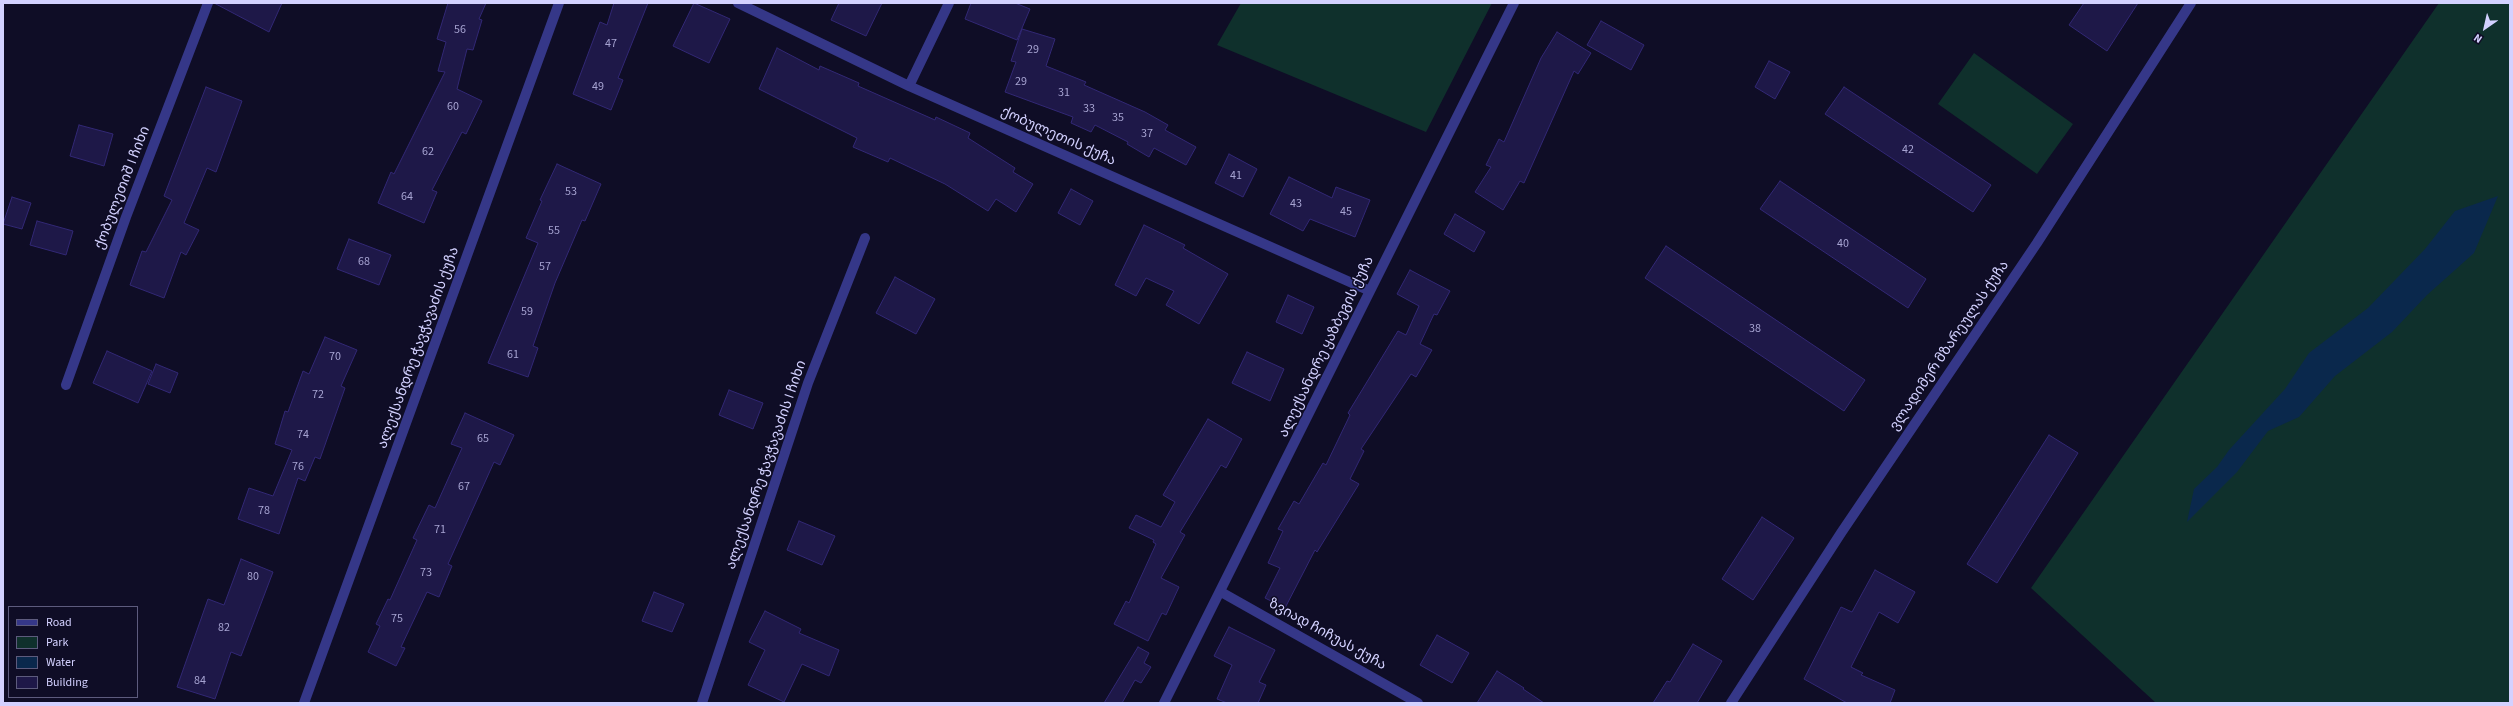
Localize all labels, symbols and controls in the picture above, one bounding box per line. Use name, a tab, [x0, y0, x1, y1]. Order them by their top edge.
north arrow	[2465, 8, 2505, 48]
house number: 56	[454, 23, 466, 37]
text: N	[2471, 30, 2485, 47]
house number: 47	[605, 37, 617, 51]
house number: 29	[1027, 43, 1039, 57]
house number: 29	[1015, 75, 1027, 89]
house number: 49	[592, 80, 604, 94]
house number: 31	[1058, 86, 1070, 100]
house number: 60	[447, 100, 459, 114]
house number: 33	[1083, 102, 1095, 116]
street label: ქობულეთის ქუჩა	[998, 104, 1118, 170]
house number: 35	[1112, 111, 1124, 125]
street label: ქობულეთიშ I ჩიხი	[92, 124, 154, 252]
house number: 37	[1141, 127, 1153, 141]
house number: 42	[1902, 143, 1914, 157]
house number: 62	[422, 145, 434, 159]
house number: 41	[1230, 169, 1242, 183]
house number: 53	[565, 185, 577, 199]
house number: 64	[401, 190, 413, 204]
house number: 43	[1290, 197, 1302, 211]
house number: 45	[1340, 205, 1352, 219]
house number: 55	[548, 224, 560, 238]
house number: 40	[1837, 237, 1849, 251]
street label: ალექსანდრე ჭავჭავაძის ქუჩა	[375, 245, 463, 451]
street label: ალექსანდრე ყაზბეგის ქუჩა	[1276, 254, 1378, 440]
house number: 68	[358, 255, 370, 269]
street label: ვლადიმერ მზარეულას ქუჩა	[1887, 258, 2013, 434]
house number: 57	[539, 260, 551, 274]
house number: 59	[521, 305, 533, 319]
house number: 38	[1749, 322, 1761, 336]
house number: 61	[507, 348, 519, 362]
house number: 70	[329, 350, 341, 364]
street label: ალექსანდრე ჭავჭავაძის I ჩიხი	[723, 358, 811, 572]
house number: 72	[312, 388, 324, 402]
house number: 74	[297, 428, 309, 442]
house number: 65	[477, 432, 489, 446]
house number: 76	[292, 460, 304, 474]
house number: 67	[458, 480, 470, 494]
house number: 78	[258, 504, 270, 518]
house number: 71	[434, 523, 446, 537]
house number: 73	[420, 566, 432, 580]
house number: 80	[247, 570, 259, 584]
street label: ზვიად ჩიჩუას ქუჩა	[1265, 596, 1389, 674]
legend	[8, 606, 138, 698]
house number: 75	[391, 612, 403, 626]
text: Road	[46, 614, 72, 631]
house number: 82	[218, 621, 230, 635]
text: Park	[46, 634, 68, 651]
text: Water	[46, 654, 75, 671]
text: Building	[46, 674, 88, 691]
house number: 84	[194, 674, 206, 688]

